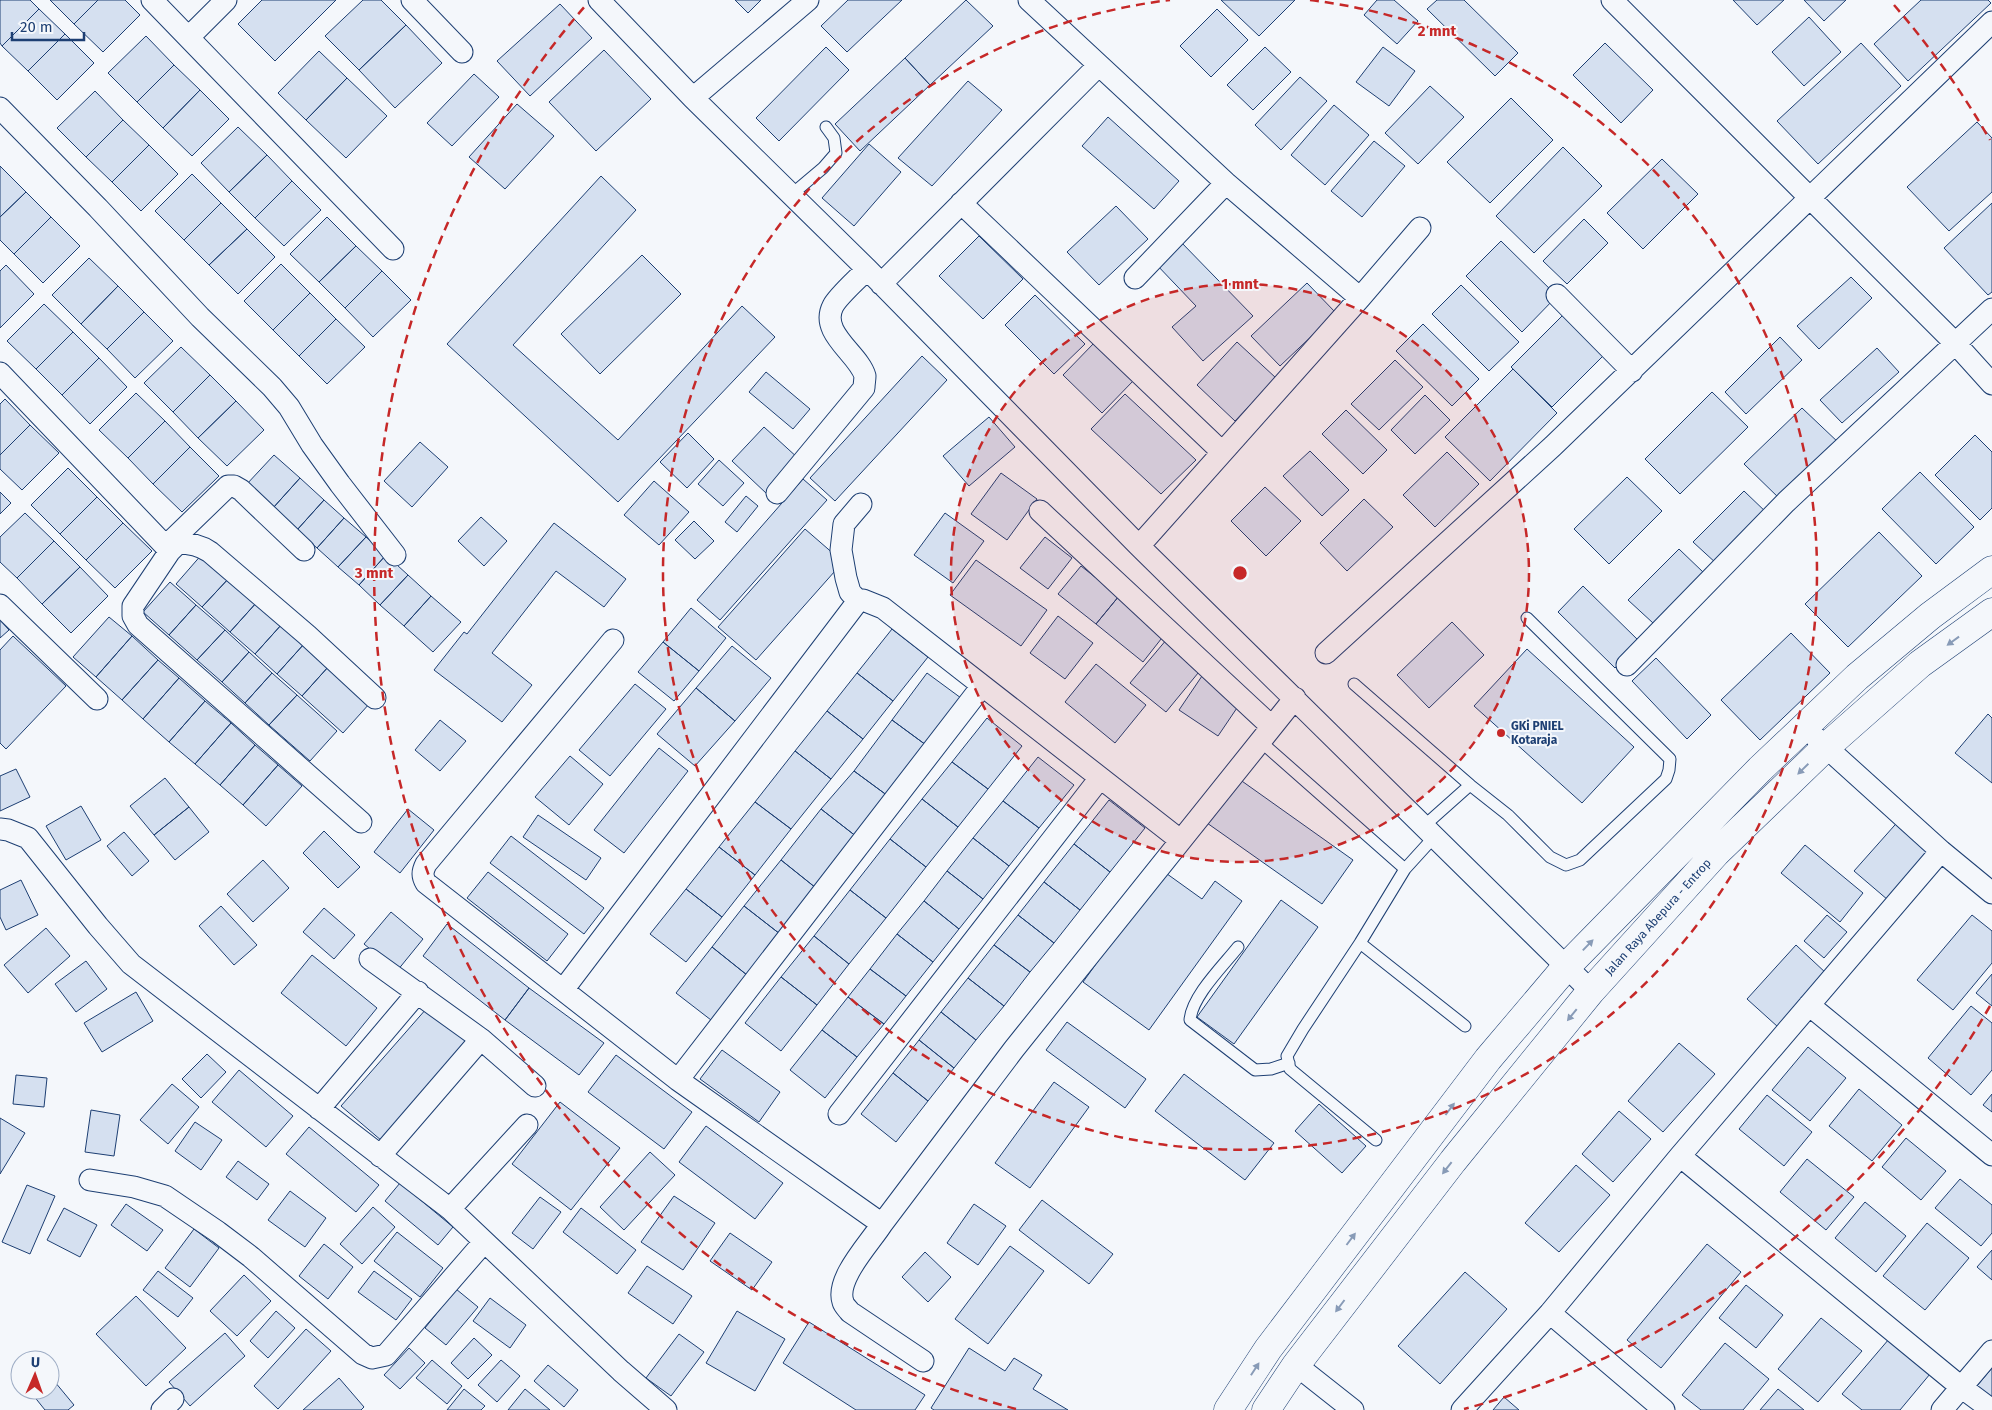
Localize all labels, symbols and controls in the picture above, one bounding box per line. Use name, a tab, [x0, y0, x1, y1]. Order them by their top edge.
scale bar	[12, 10, 85, 42]
text: 20 m	[20, 18, 53, 36]
text: 2 mnt	[1418, 22, 1456, 40]
text: 1 mnt	[1221, 275, 1259, 293]
text: 3 mnt	[354, 564, 393, 582]
centre of rings	[1231, 564, 1249, 582]
one-way arrow	[1946, 636, 1960, 646]
place label: GKi PNIEL Kotaraja	[1511, 719, 1564, 747]
marker: GKi PNIEL Kotaraja	[1495, 727, 1507, 739]
one-way arrow	[1797, 763, 1809, 775]
street label: Jalan Raya Abepura - Entrop	[1602, 856, 1714, 978]
one-way arrow	[1582, 939, 1594, 951]
one-way arrow	[1566, 1008, 1577, 1021]
one-way arrow	[1444, 1103, 1455, 1116]
one-way arrow	[1442, 1161, 1452, 1175]
one-way arrow	[1346, 1233, 1357, 1246]
one-way arrow	[1335, 1299, 1345, 1313]
north arrow	[10, 1350, 60, 1400]
text: U	[31, 1354, 40, 1371]
one-way arrow	[1250, 1362, 1259, 1376]

